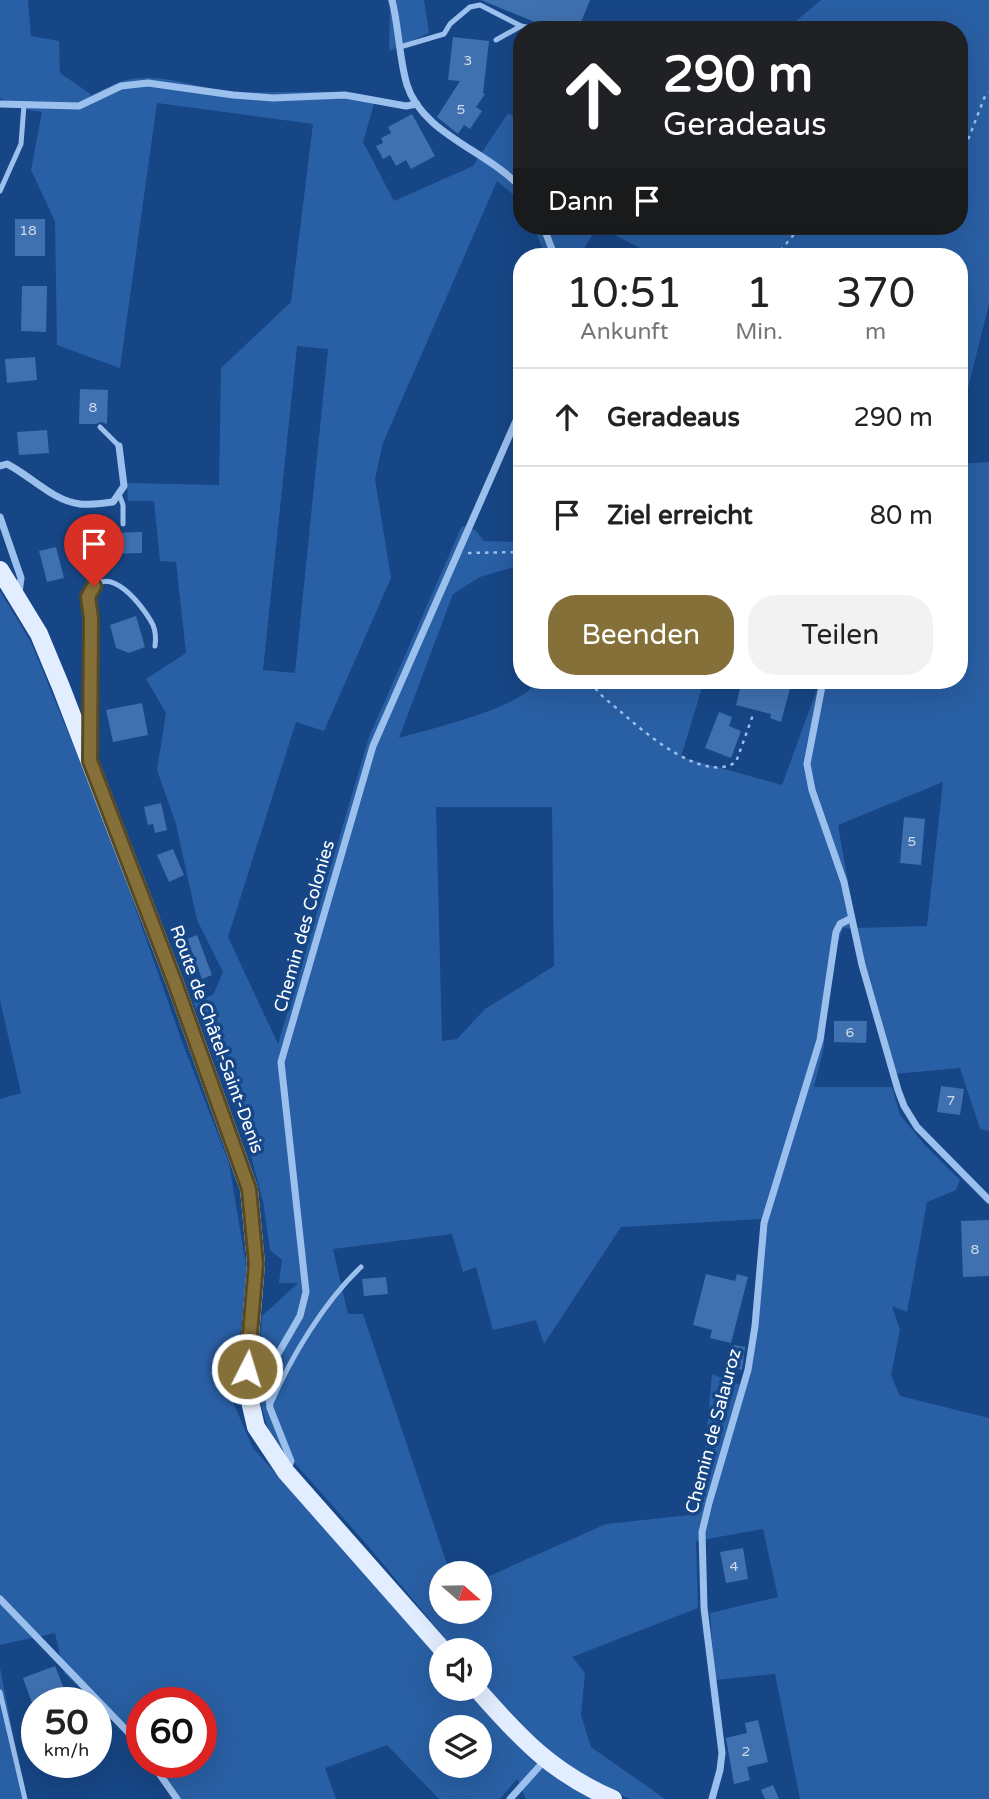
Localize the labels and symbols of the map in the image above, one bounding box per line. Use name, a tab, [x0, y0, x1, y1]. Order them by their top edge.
house number: 3	[464, 52, 472, 69]
house number: 5	[457, 101, 465, 118]
house number: 18	[19, 222, 37, 239]
house number: 8	[89, 399, 98, 416]
pin	[64, 514, 124, 586]
house number: 5	[908, 833, 916, 850]
street label: Chemin des Colonies	[269, 837, 339, 1015]
street label: Route de Châtel-Saint-Denis	[165, 922, 269, 1156]
house number: 6	[846, 1024, 855, 1041]
house number: 7	[947, 1092, 955, 1109]
house number: 8	[971, 1241, 980, 1258]
position arrow	[210, 1332, 284, 1406]
street label: Chemin de Salauroz	[680, 1346, 746, 1516]
house number: 4	[730, 1558, 739, 1575]
north arrow	[429, 1561, 492, 1624]
speed limit sign: 60	[126, 1687, 217, 1778]
house number: 2	[742, 1743, 750, 1760]

